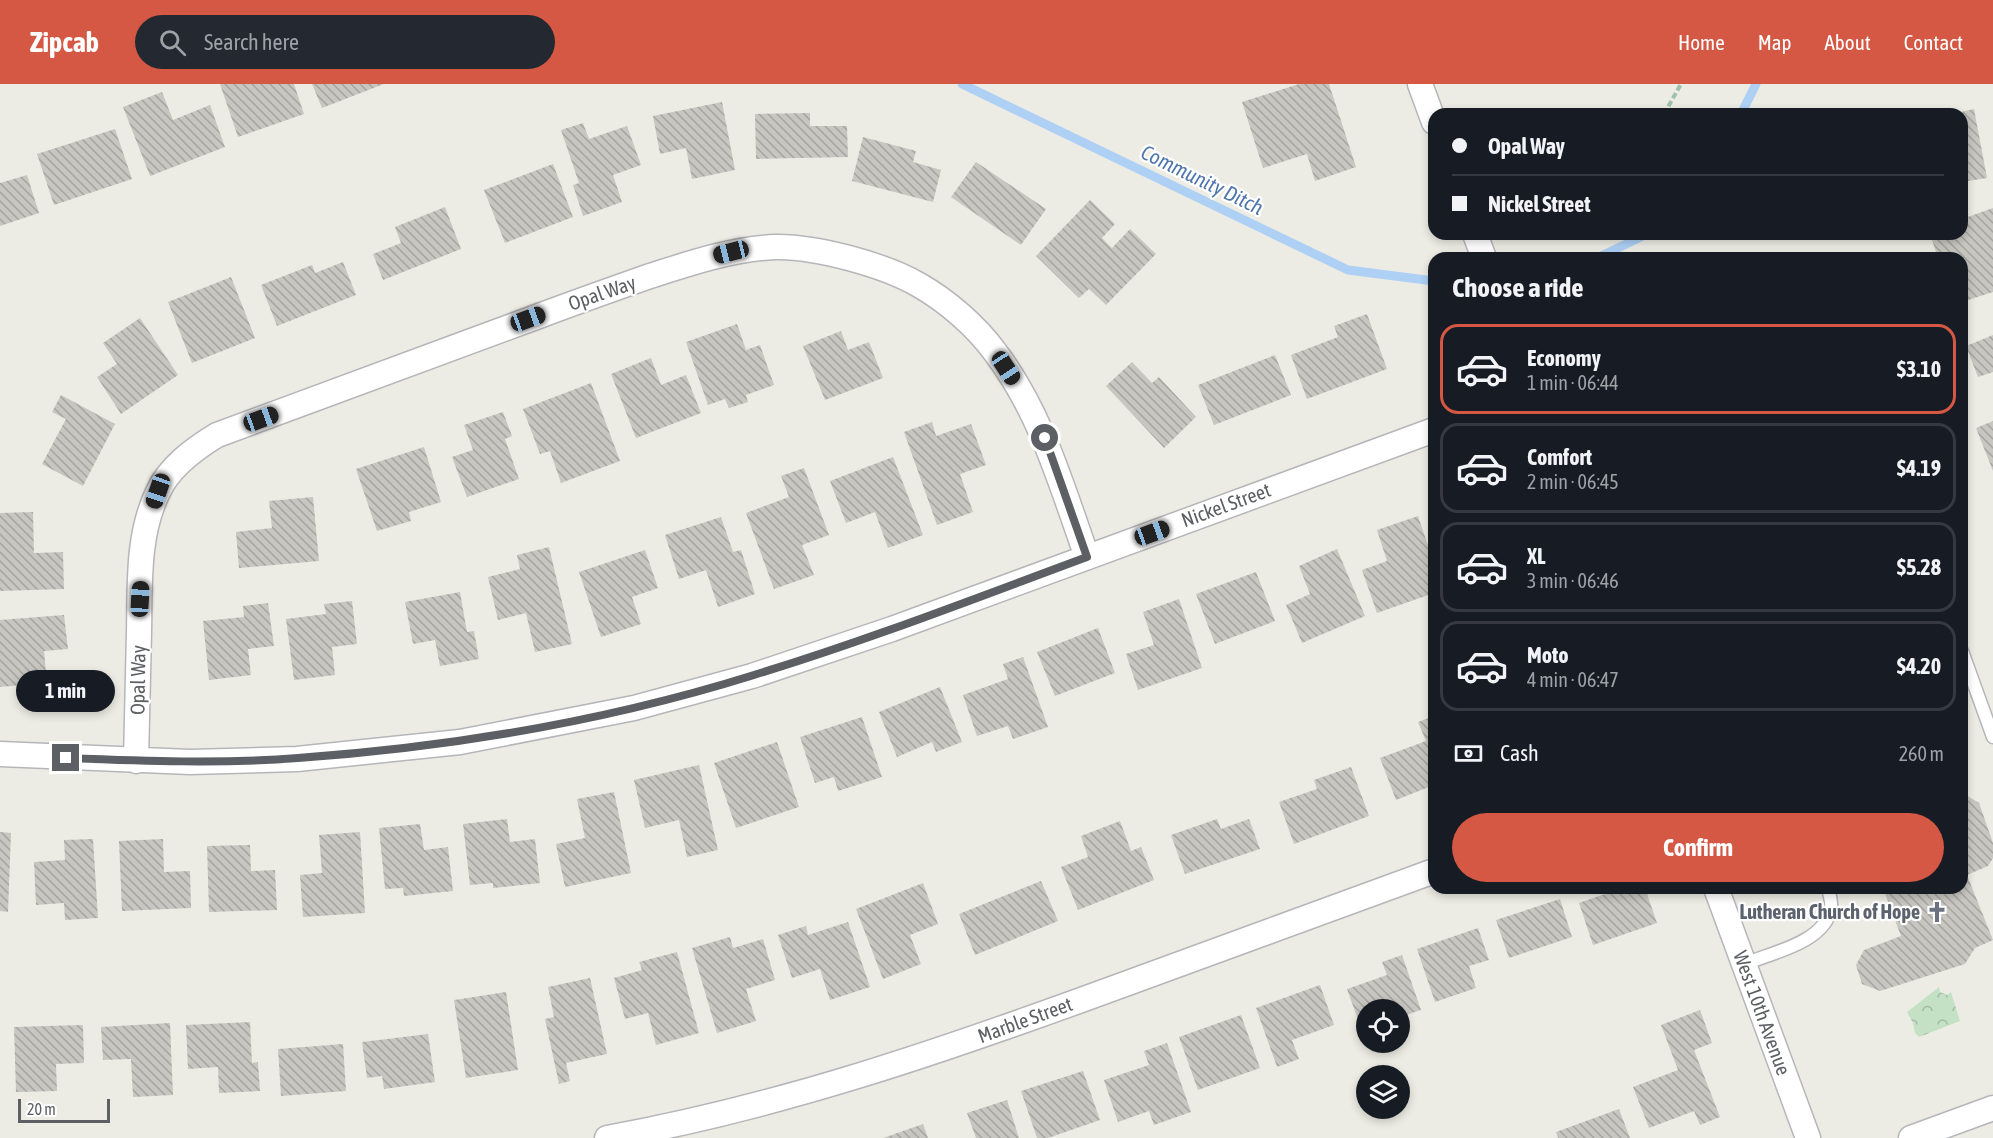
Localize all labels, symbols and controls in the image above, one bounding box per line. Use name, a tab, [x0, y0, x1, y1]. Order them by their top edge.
search box	[135, 15, 555, 69]
text: Zipcab	[30, 26, 99, 58]
icon: search	[156, 26, 189, 59]
text: Search here	[204, 29, 299, 55]
text: Home	[1678, 30, 1725, 54]
text: Map	[1758, 30, 1792, 54]
text: About	[1825, 30, 1871, 54]
text: Contact	[1904, 30, 1963, 54]
text: Opal Way	[1488, 133, 1565, 159]
water label: Community Ditch	[1138, 139, 1267, 219]
text: Nickel Street	[1488, 191, 1591, 217]
car	[711, 239, 751, 265]
street label: Opal Way	[565, 270, 639, 315]
text: Choose a ride	[1452, 272, 1584, 303]
car	[508, 304, 548, 334]
icon: car	[1455, 342, 1509, 396]
text: Economy	[1527, 345, 1601, 371]
car	[989, 348, 1023, 388]
text: $3.10	[1897, 356, 1941, 382]
text: 1 min · 06:44	[1527, 371, 1619, 394]
car	[241, 404, 281, 434]
route start	[1031, 424, 1058, 451]
icon: car	[1455, 441, 1509, 495]
text: Comfort	[1527, 444, 1592, 470]
text: $4.19	[1897, 455, 1941, 481]
text: 2 min · 06:45	[1527, 470, 1619, 493]
car	[144, 471, 172, 511]
street label: Nickel Street	[1178, 478, 1274, 531]
car	[1132, 518, 1172, 548]
icon: car	[1455, 540, 1509, 594]
text: XL	[1527, 543, 1545, 569]
text: $5.28	[1897, 554, 1941, 580]
text: 3 min · 06:46	[1527, 569, 1619, 592]
car	[130, 581, 150, 617]
icon: car	[1455, 639, 1509, 693]
text: Moto	[1527, 642, 1569, 668]
street label: Opal Way	[125, 645, 150, 715]
text: $4.20	[1897, 653, 1941, 679]
text: 4 min · 06:47	[1527, 668, 1619, 691]
callout: 1 min	[16, 671, 116, 713]
text: 1 min	[45, 679, 86, 702]
icon: cash	[1452, 737, 1485, 770]
text: Cash	[1500, 740, 1539, 766]
text: 260 m	[1899, 742, 1944, 765]
route end	[52, 744, 79, 771]
button: Confirm	[1452, 813, 1944, 882]
place label: Lutheran Church of Hope	[1739, 900, 1920, 923]
church icon: Lutheran Church of Hope	[1925, 900, 1949, 924]
street label: West 10th Avenue	[1729, 947, 1796, 1078]
street label: Marble Street	[974, 992, 1075, 1047]
map controls	[1356, 999, 1410, 1119]
button: locate	[1356, 999, 1410, 1053]
button: layers	[1356, 1065, 1410, 1119]
scale bar	[18, 1096, 110, 1124]
text: 20 m	[27, 1100, 56, 1118]

